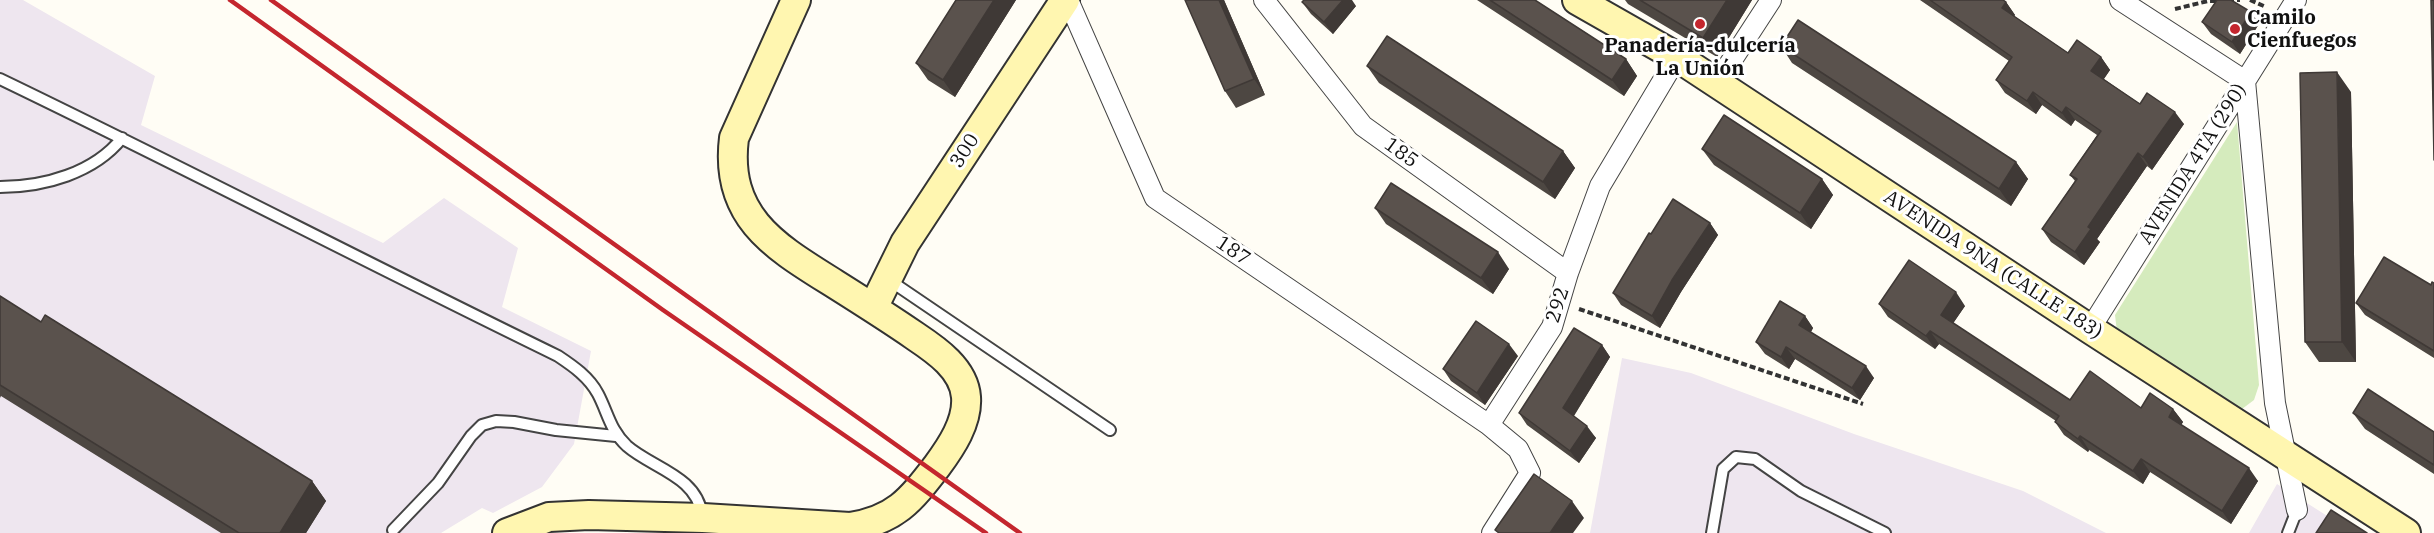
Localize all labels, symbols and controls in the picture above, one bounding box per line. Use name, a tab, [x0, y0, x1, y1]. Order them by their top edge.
place label: Camilo Cienfuegos	[2247, 6, 2357, 53]
marker: Panadería-dulcería La Unión	[1693, 17, 1707, 31]
marker: Camilo Cienfuegos	[2228, 22, 2242, 36]
place label: Panadería-dulcería La Unión	[1604, 34, 1796, 81]
street label: AVENIDA 4TA (290)	[2134, 79, 2252, 249]
street label: 300	[945, 129, 985, 173]
street label: 185	[1379, 133, 1423, 173]
street label: AVENIDA 9NA (CALLE 183)	[1879, 185, 2107, 345]
street label: 187	[1211, 231, 1255, 271]
street label: 292	[1541, 284, 1575, 326]

